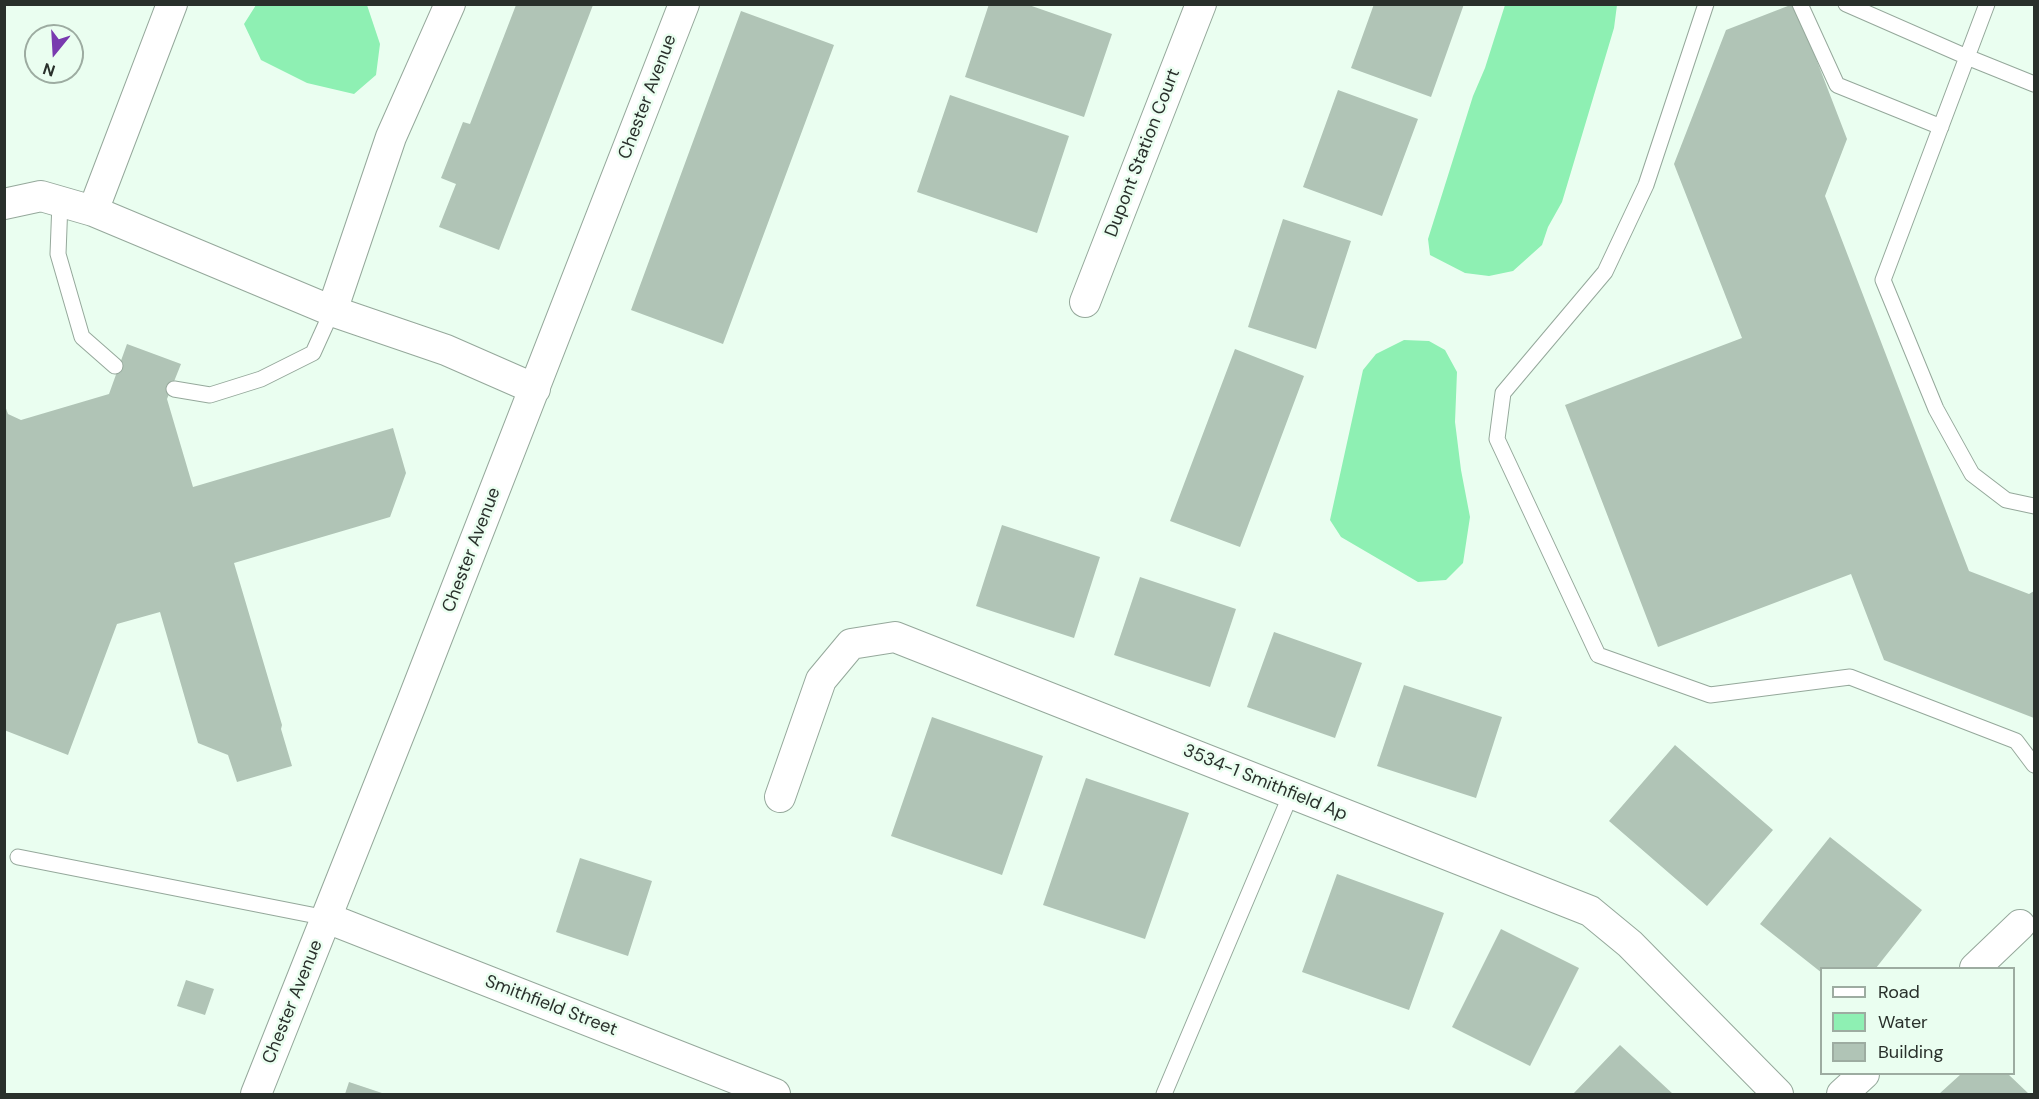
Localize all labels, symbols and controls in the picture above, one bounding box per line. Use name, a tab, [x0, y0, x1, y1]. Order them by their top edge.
north arrow	[24, 24, 84, 84]
street label: Chester Avenue	[614, 32, 682, 162]
text: N	[40, 58, 58, 81]
street label: Dupont Station Court	[1101, 66, 1185, 240]
street label: Chester Avenue	[438, 485, 506, 615]
street label: 3534-1 Smithfield Ap	[1180, 740, 1350, 826]
street label: Chester Avenue	[258, 937, 328, 1067]
legend	[1820, 967, 2015, 1075]
street label: Smithfield Street	[482, 971, 620, 1041]
text: Road	[1878, 980, 1920, 1004]
text: Water	[1878, 1010, 1928, 1034]
text: Building	[1878, 1040, 1943, 1064]

